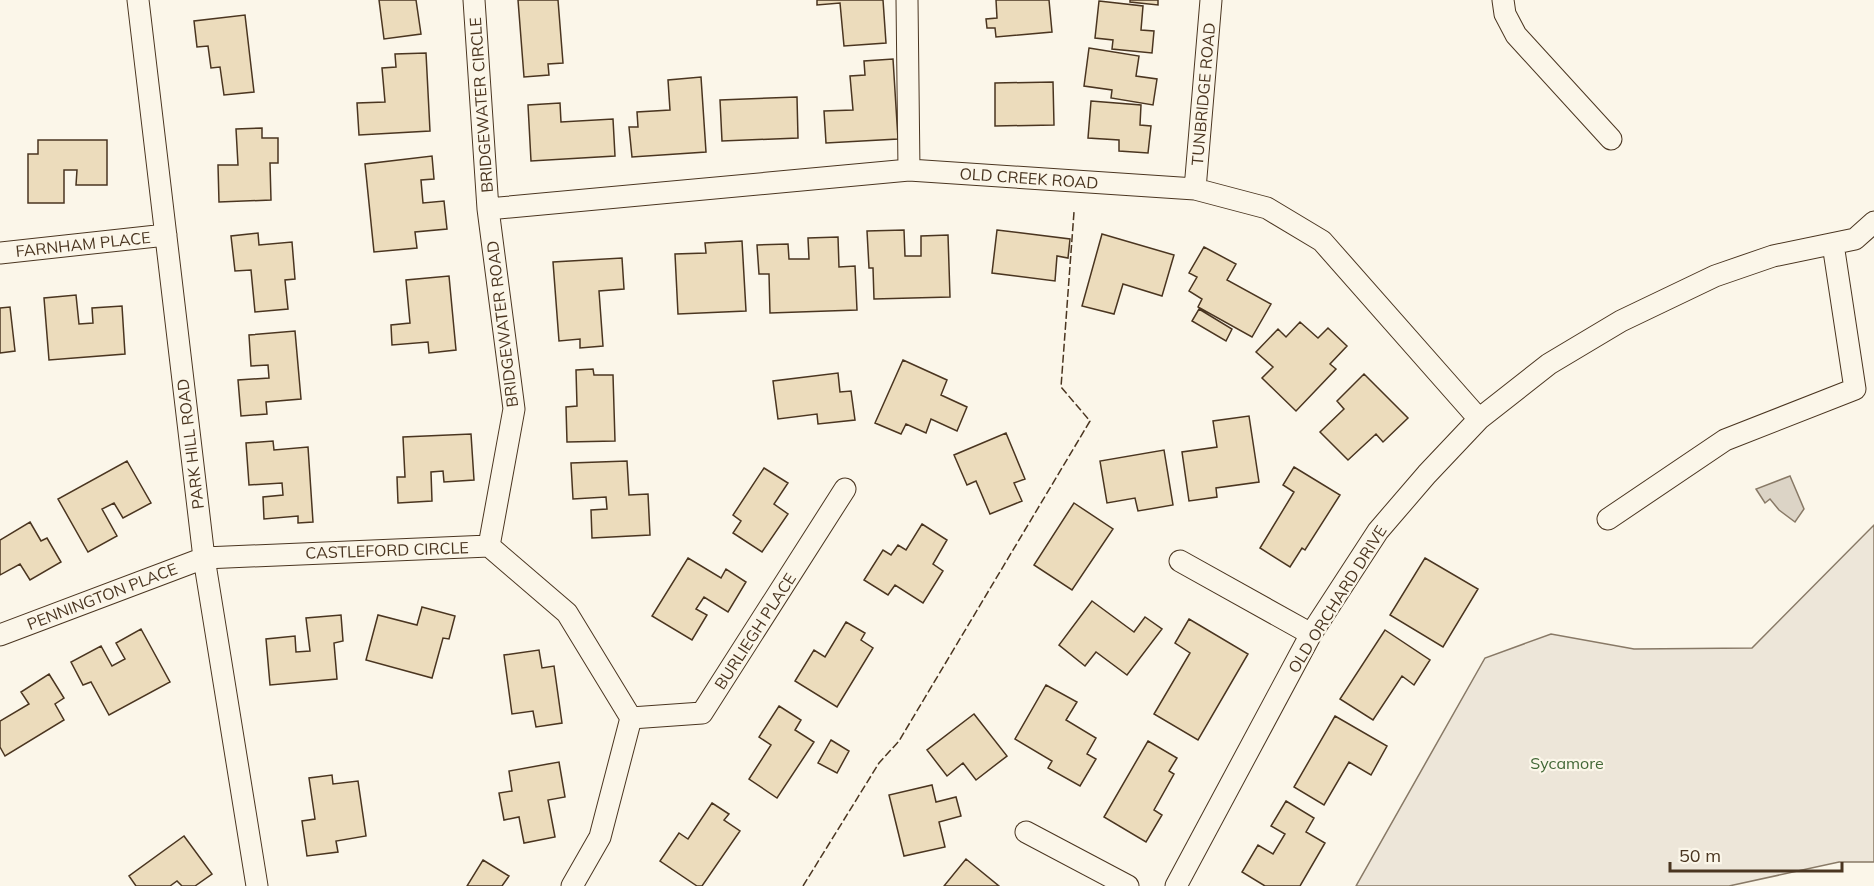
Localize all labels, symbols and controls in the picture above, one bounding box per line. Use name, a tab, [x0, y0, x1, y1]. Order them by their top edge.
street label: BRIDGEWATER CIRCLE	[465, 17, 497, 193]
street label: TUNBRIDGE ROAD	[1187, 22, 1219, 166]
street label: OLD CREEK ROAD	[959, 163, 1099, 193]
street label: FARNHAM PLACE	[15, 227, 151, 261]
street label: BRIDGEWATER ROAD	[482, 240, 522, 408]
street label: PARK HILL ROAD	[172, 378, 208, 510]
street label: OLD ORCHARD DRIVE	[1283, 521, 1391, 677]
street label: CASTLEFORD CIRCLE	[305, 537, 469, 563]
street label: PENNINGTON PLACE	[24, 558, 180, 634]
street label: BURLIEGH PLACE	[710, 569, 800, 693]
park label: Sycamore	[1530, 753, 1604, 773]
scale bar	[1670, 835, 1842, 873]
text: 50 m	[1679, 844, 1721, 867]

